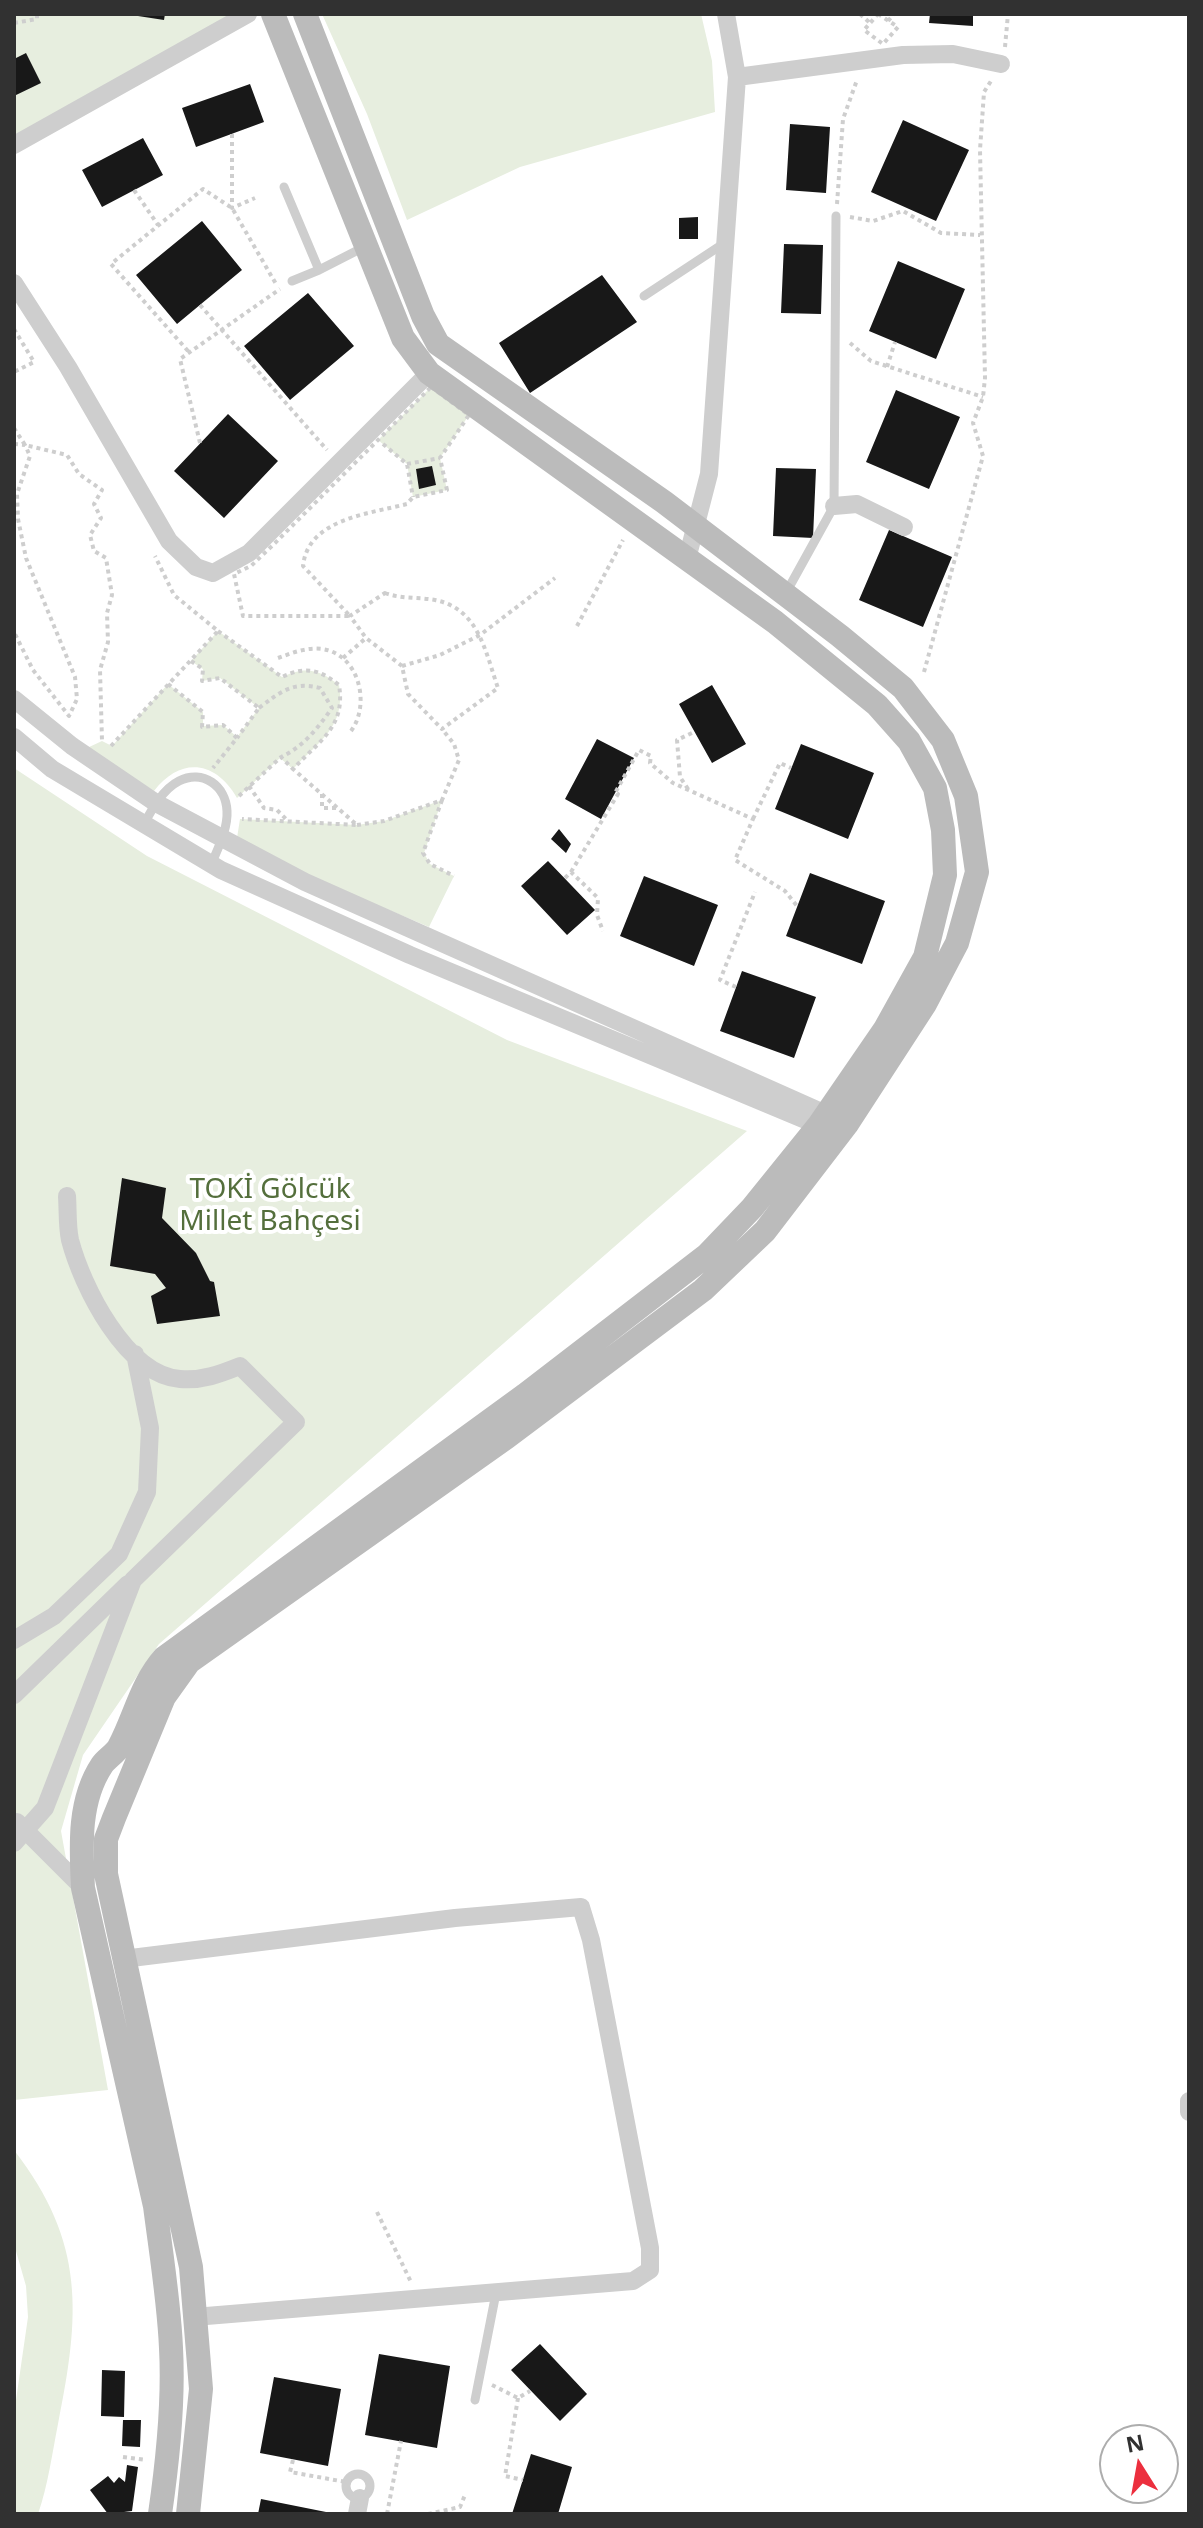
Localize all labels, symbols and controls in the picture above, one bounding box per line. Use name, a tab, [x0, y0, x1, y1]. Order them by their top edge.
park label: TOKİ Gölcük Millet Bahçesi	[179, 1173, 361, 1239]
north arrow	[1099, 2424, 1179, 2504]
text: N	[1123, 2426, 1146, 2459]

